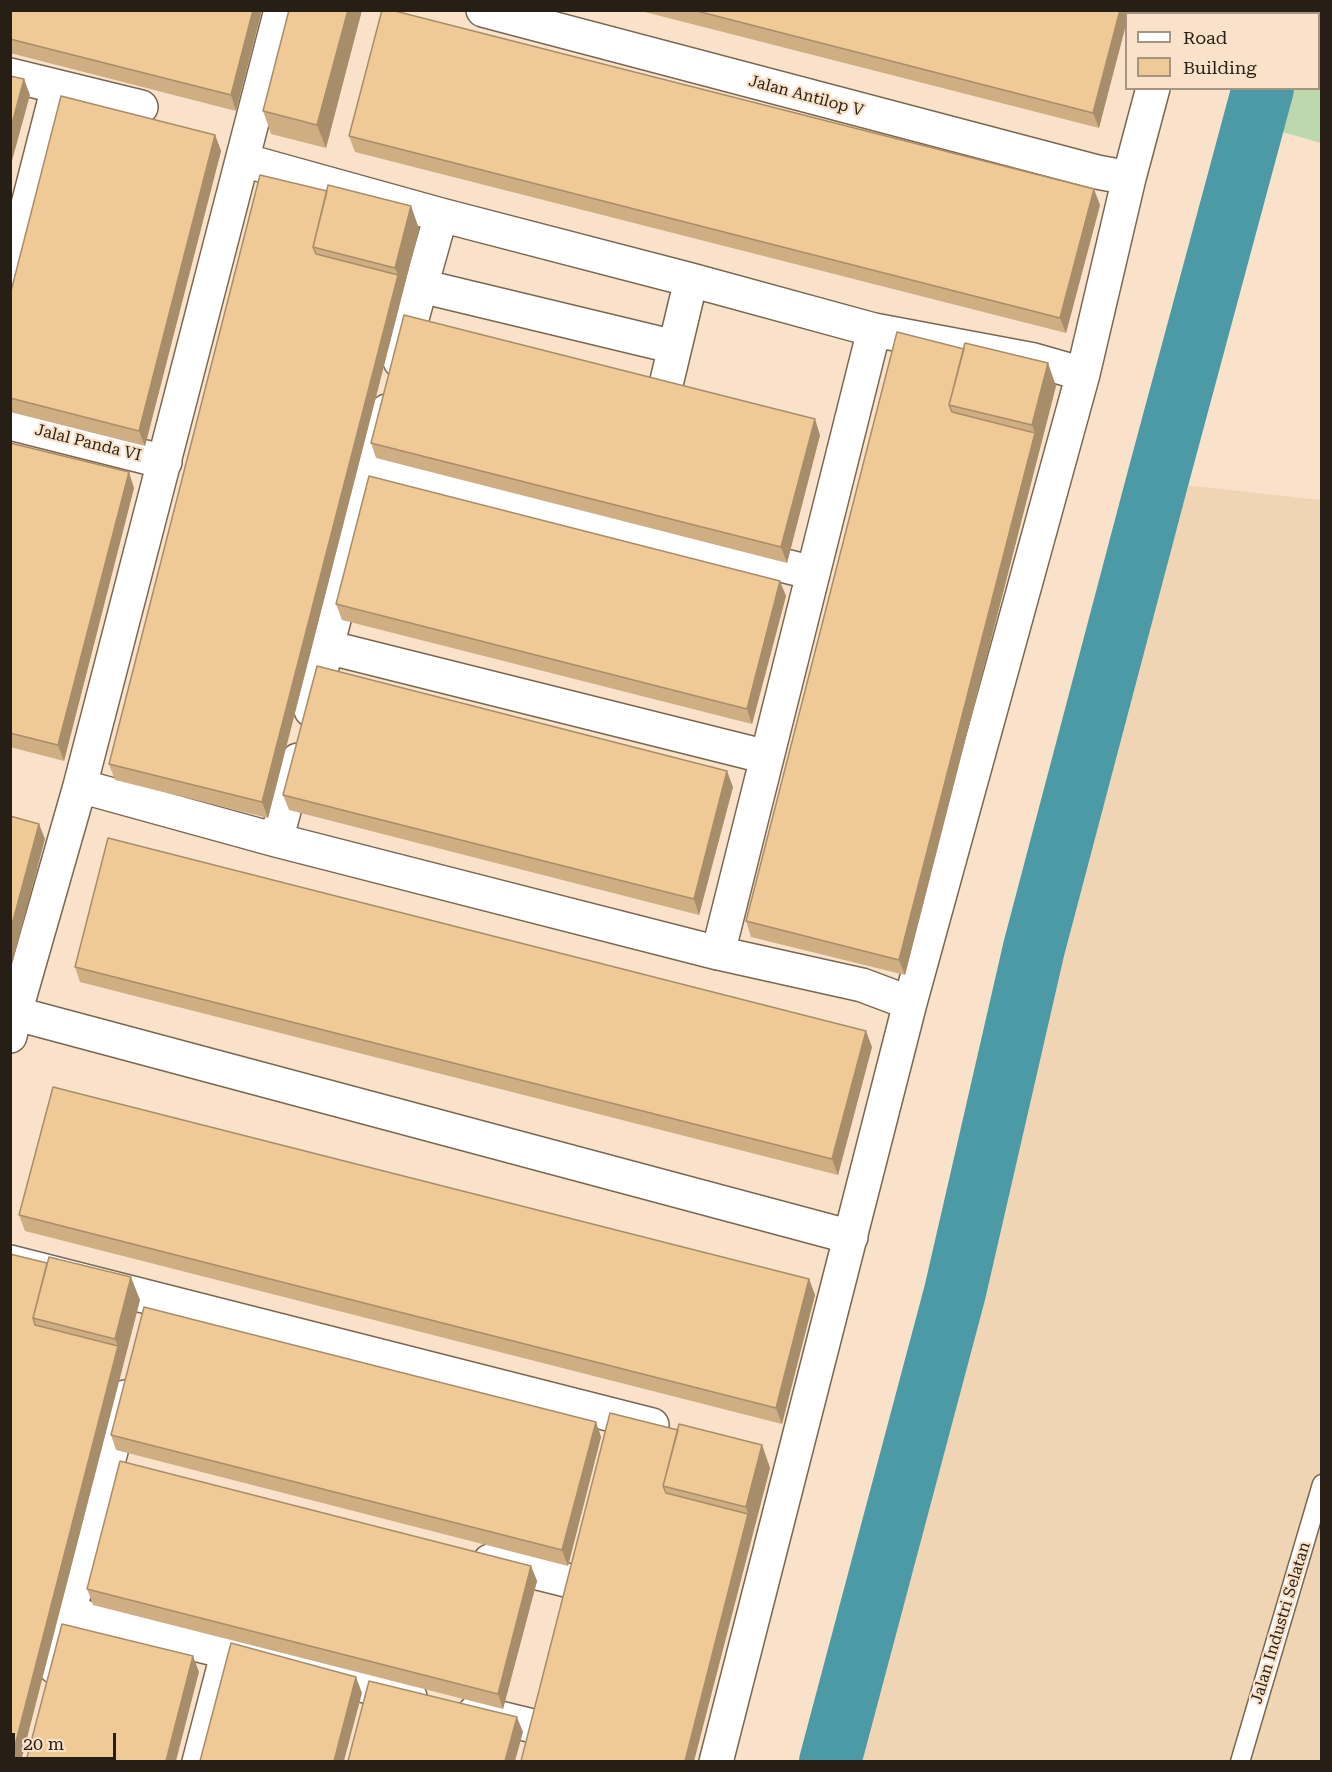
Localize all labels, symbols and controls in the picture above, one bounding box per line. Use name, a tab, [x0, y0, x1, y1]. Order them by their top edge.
legend	[1125, 12, 1320, 90]
text: Road	[1183, 27, 1227, 48]
text: Building	[1183, 57, 1257, 78]
street label: Jalan Antilop V	[746, 71, 866, 121]
street label: Jalal Panda VI	[33, 421, 143, 465]
street label: Jalan Industri Selatan	[1247, 1540, 1315, 1706]
scale bar	[15, 1721, 118, 1759]
text: 20 m	[23, 1733, 64, 1754]

